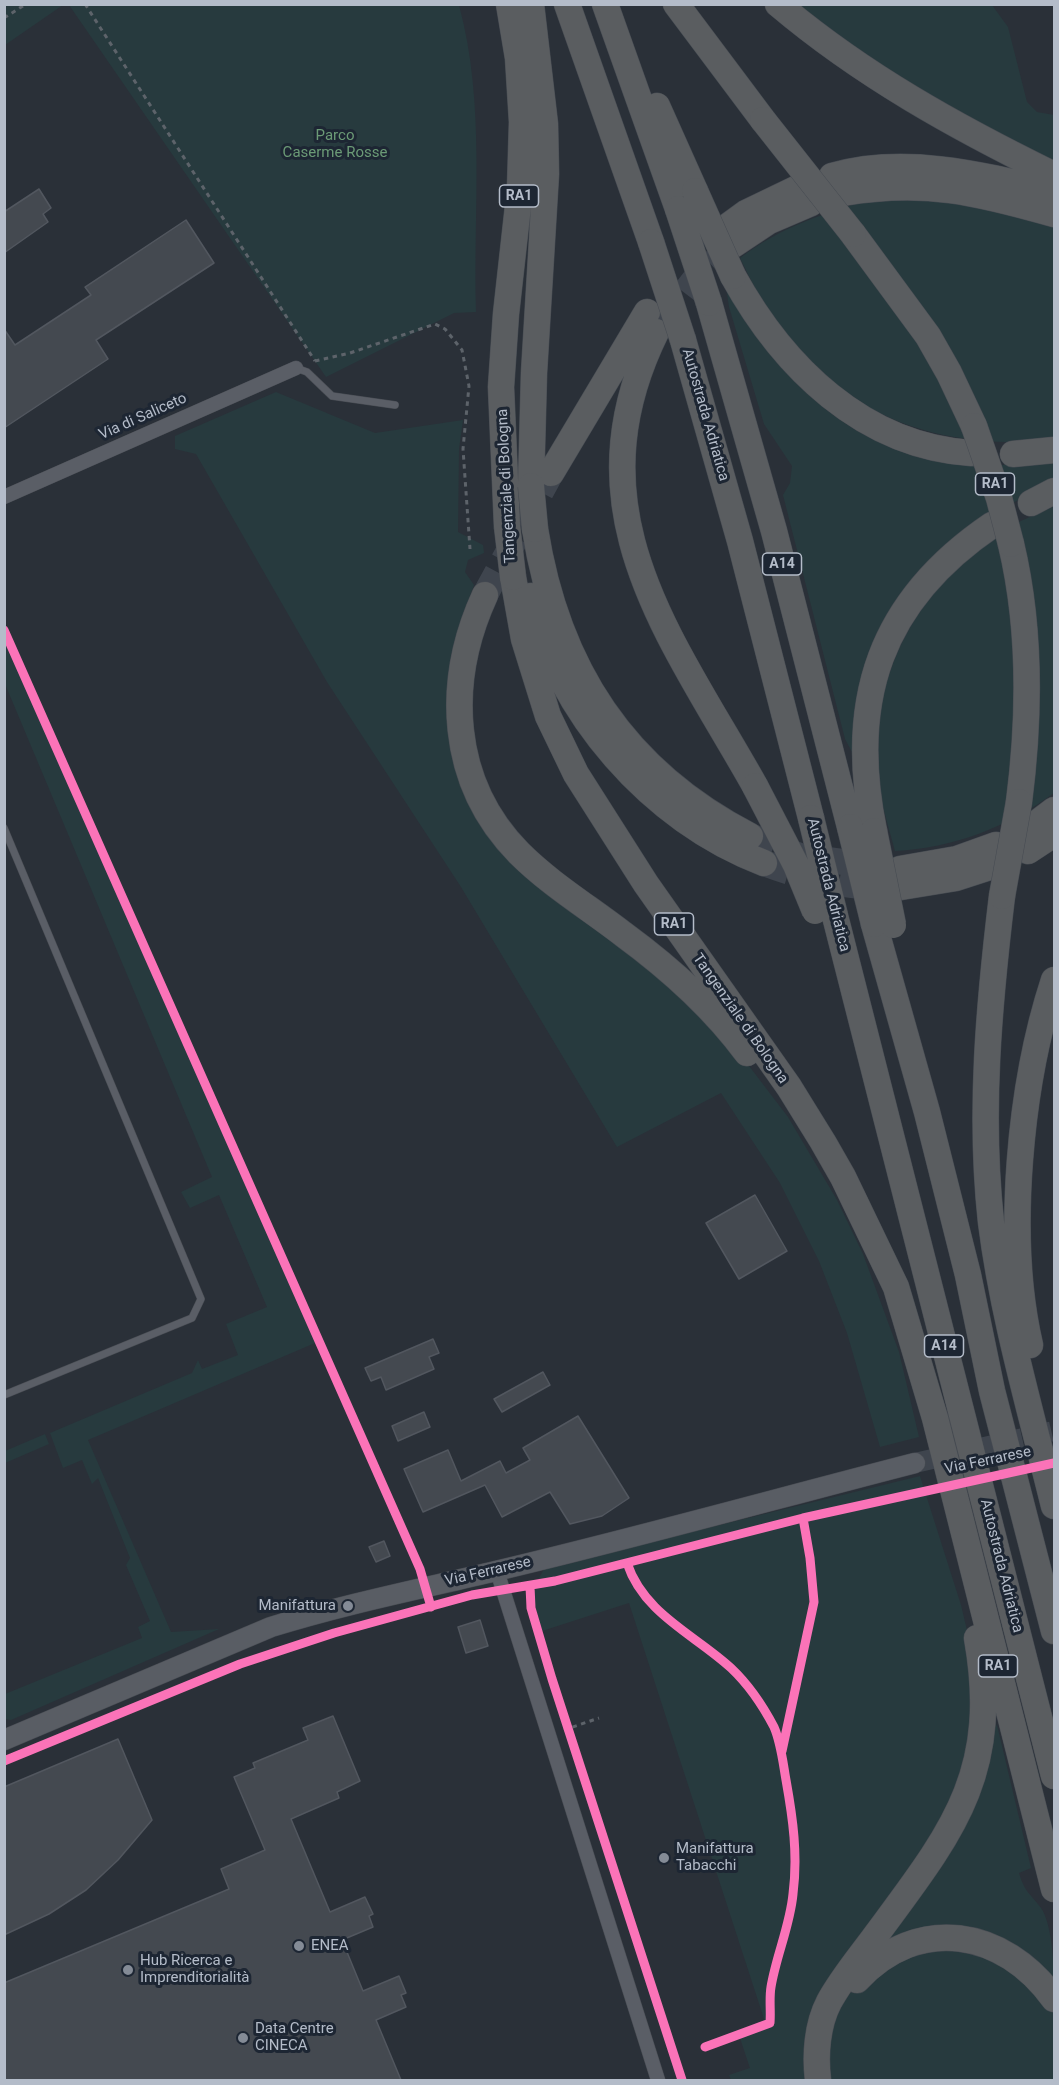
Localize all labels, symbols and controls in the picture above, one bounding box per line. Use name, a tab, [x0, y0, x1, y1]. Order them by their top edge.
park label: Parco Caserme Rosse	[283, 127, 387, 162]
road number: RA1	[500, 185, 538, 207]
street label: Autostrada Adriatica	[677, 347, 733, 483]
street label: Via di Saliceto	[96, 390, 190, 444]
street label: Tangenziale di Bologna	[494, 408, 520, 564]
road number: RA1	[976, 473, 1014, 495]
road number: A14	[762, 553, 802, 575]
street label: Autostrada Adriatica	[803, 816, 853, 954]
road number: RA1	[654, 913, 694, 935]
street label: Tangenziale di Bologna	[688, 951, 792, 1087]
road number: A14	[924, 1335, 964, 1357]
street label: Via Ferrarese	[943, 1443, 1033, 1479]
street label: Autostrada Adriatica	[976, 1497, 1026, 1635]
street label: Via Ferrarese	[443, 1553, 533, 1591]
place label: Manifattura	[258, 1597, 336, 1615]
marker: Manifattura	[341, 1599, 355, 1613]
road number: RA1	[978, 1655, 1018, 1677]
place label: Manifattura Tabacchi	[676, 1840, 754, 1875]
marker: Manifattura Tabacchi	[657, 1851, 671, 1865]
place label: ENEA	[311, 1937, 349, 1955]
marker: ENEA	[292, 1939, 306, 1953]
place label: Hub Ricerca e Imprenditorialità	[140, 1952, 250, 1987]
marker: Hub Ricerca e Imprenditorialità	[121, 1963, 135, 1977]
place label: Data Centre CINECA	[255, 2020, 334, 2055]
marker: Data Centre CINECA	[236, 2031, 250, 2045]

